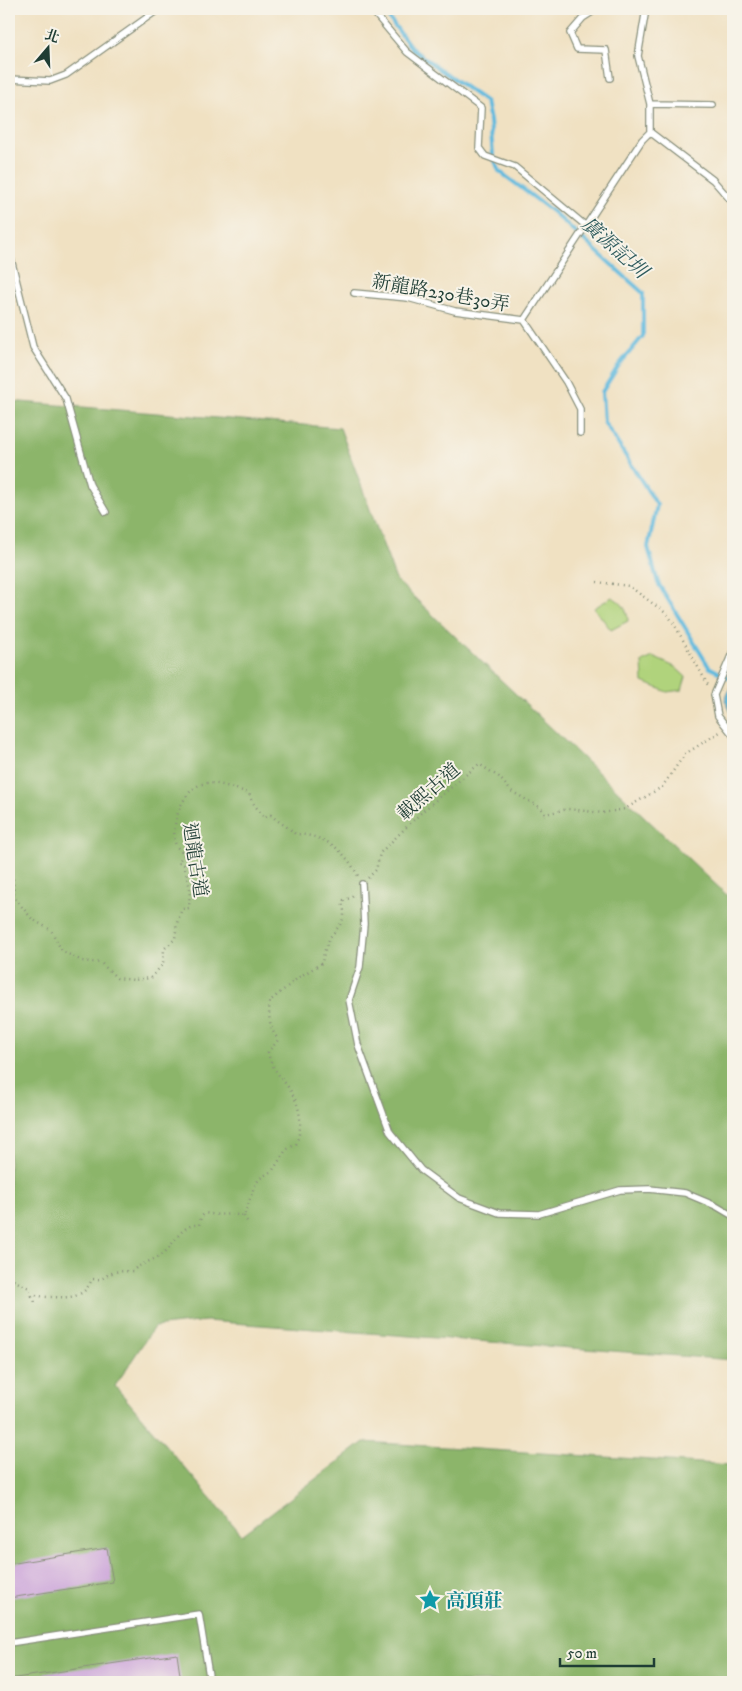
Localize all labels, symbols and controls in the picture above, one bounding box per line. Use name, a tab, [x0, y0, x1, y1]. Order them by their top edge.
north arrow	[22, 22, 72, 72]
text: 北	[42, 26, 61, 47]
water label: 廣源記圳	[576, 212, 654, 286]
street label: 新龍路230巷30弄	[370, 270, 511, 317]
street label: 載熙古道	[393, 759, 465, 826]
street label: 迴龍古道	[177, 821, 212, 900]
place icon: 高頂莊	[417, 1587, 443, 1613]
place label: 高頂莊	[446, 1590, 503, 1613]
scale bar	[560, 1636, 653, 1668]
text: 50 m	[567, 1644, 597, 1663]

